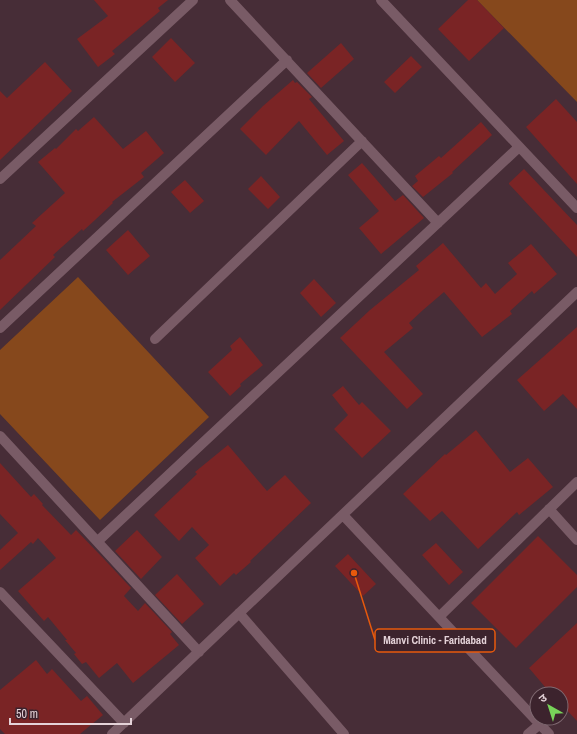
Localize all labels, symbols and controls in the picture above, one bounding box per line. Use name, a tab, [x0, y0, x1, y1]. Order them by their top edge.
callout: Manvi Clinic - Faridabad	[375, 629, 495, 652]
text: Manvi Clinic - Faridabad	[383, 633, 487, 647]
north arrow	[529, 686, 569, 726]
text: उ	[536, 690, 550, 706]
scale bar	[10, 700, 131, 726]
text: 50 m	[16, 706, 38, 722]

